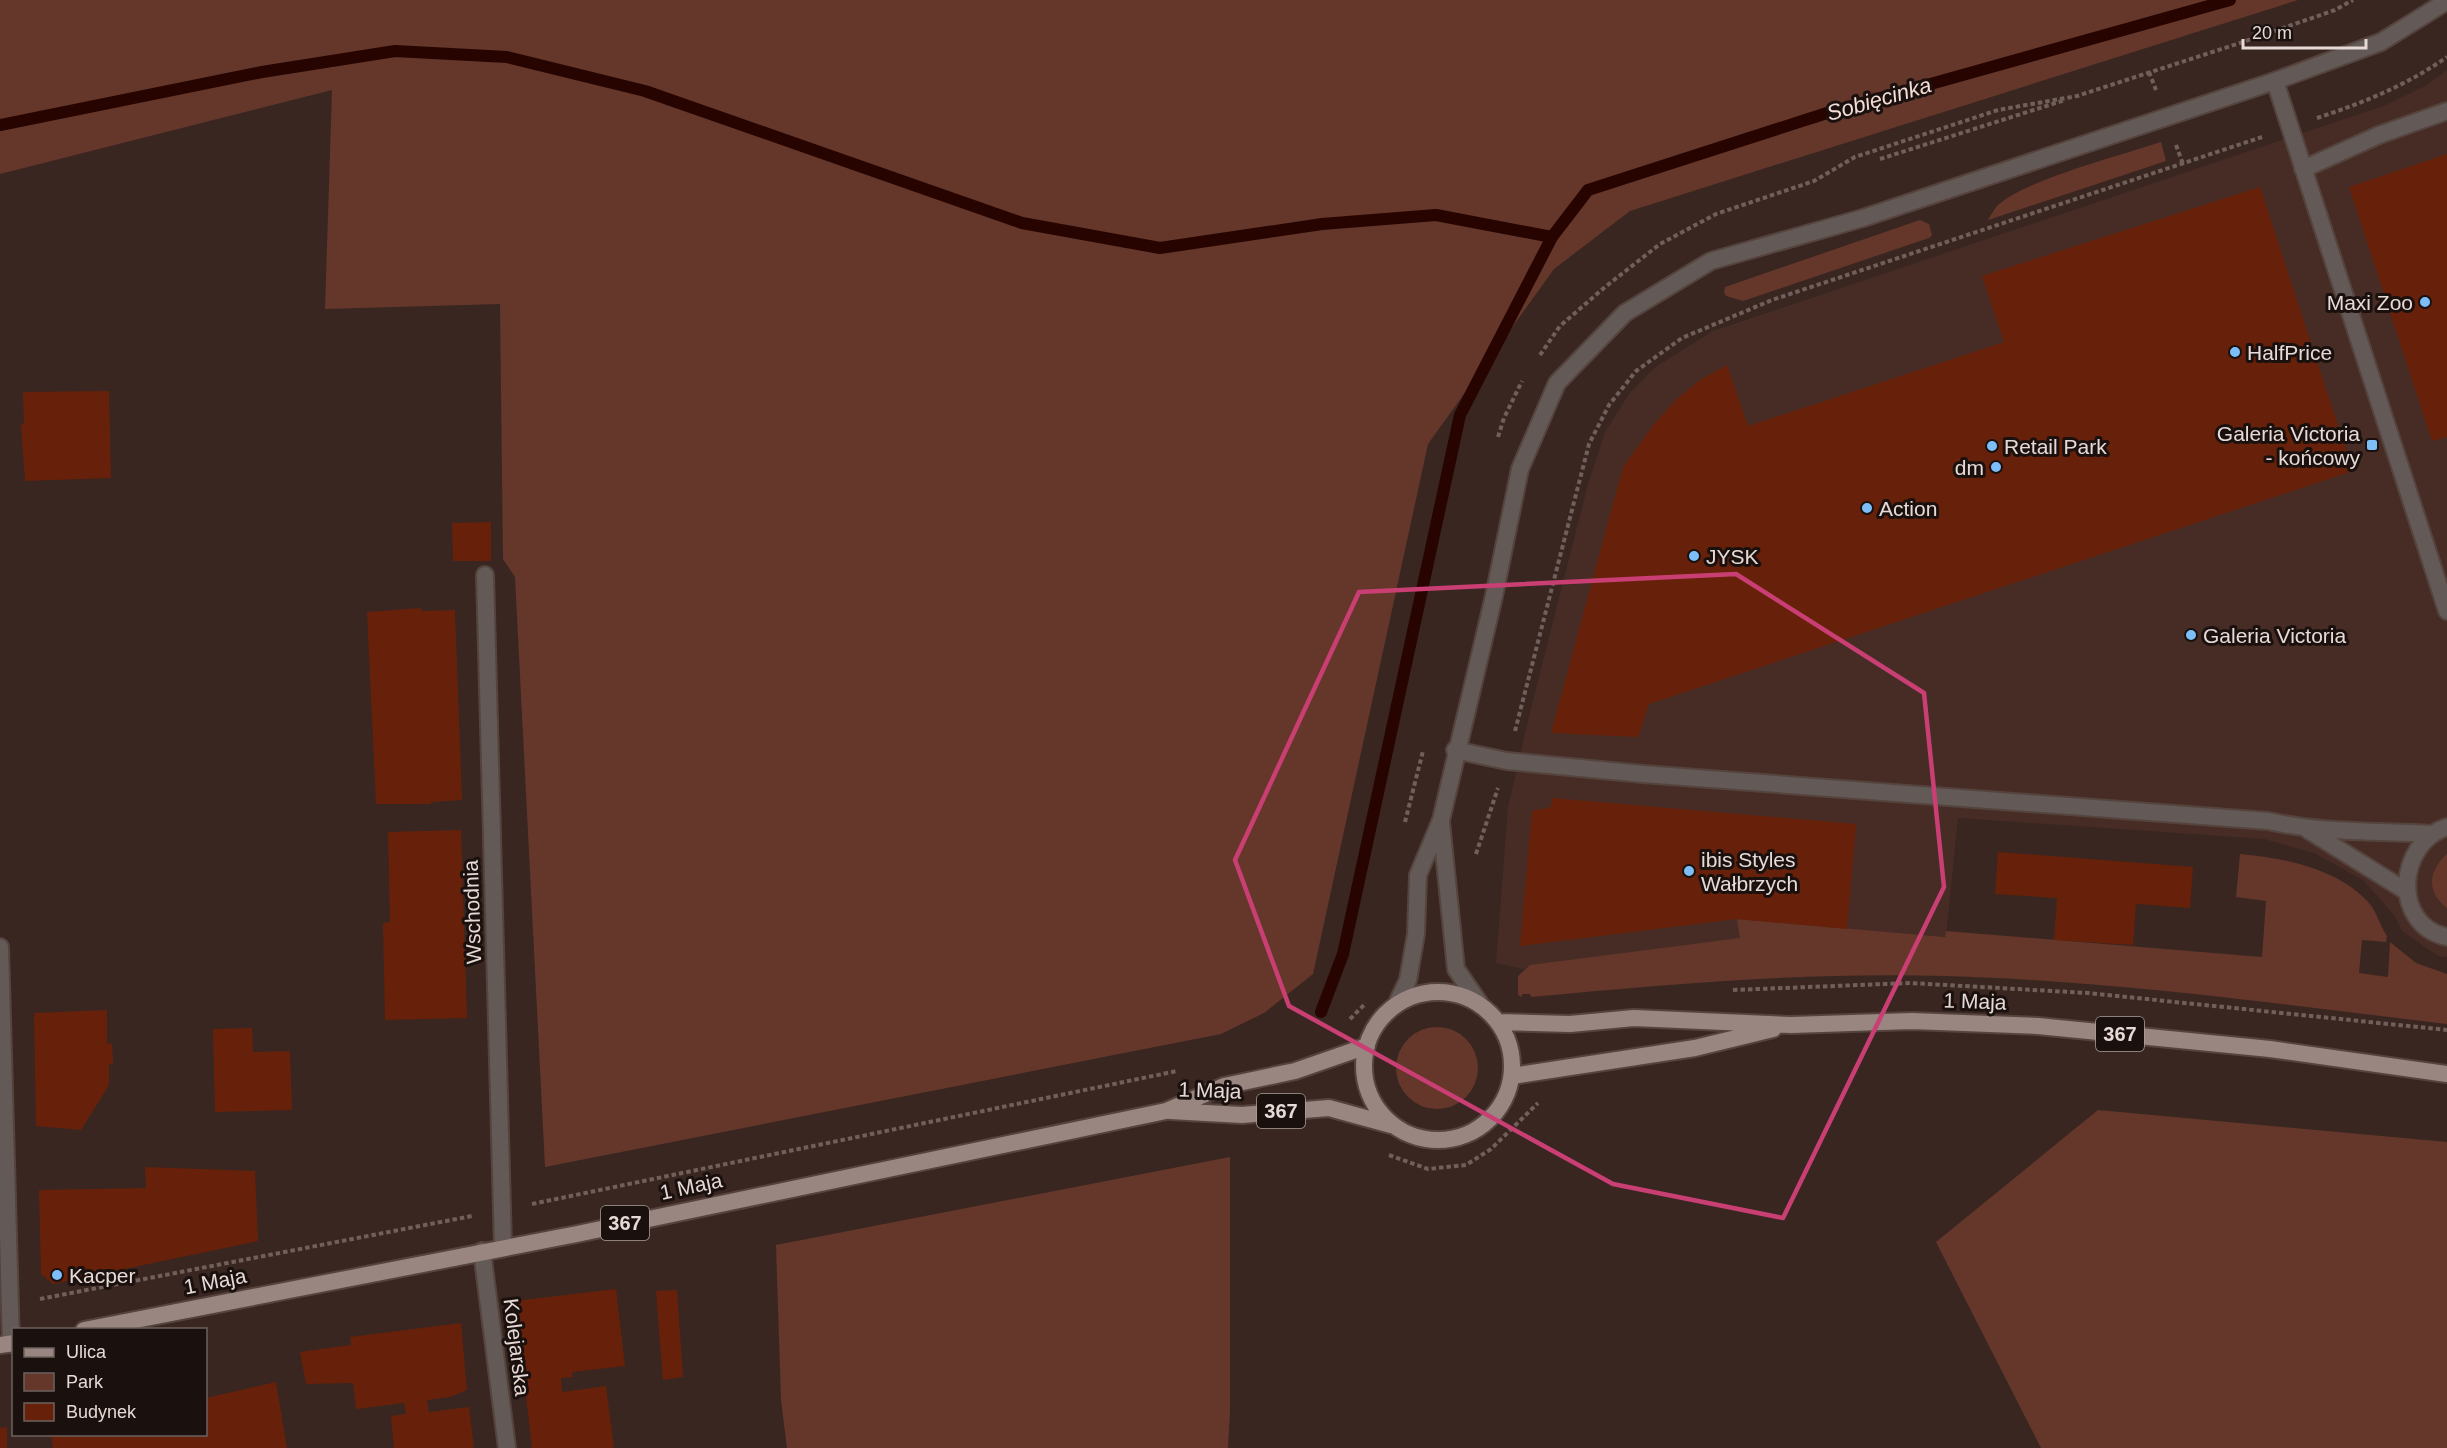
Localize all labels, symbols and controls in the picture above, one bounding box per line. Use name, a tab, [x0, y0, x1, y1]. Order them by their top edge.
scale bar	[2243, 12, 2366, 50]
text: 20 m	[2252, 23, 2292, 43]
water label: Sobięcinka	[1824, 72, 1934, 126]
place label: Maxi Zoo	[2327, 291, 2413, 314]
marker: Maxi Zoo	[2418, 295, 2432, 309]
place label: HalfPrice	[2247, 341, 2332, 364]
marker: HalfPrice	[2228, 345, 2242, 359]
place label: Galeria Victoria - końcowy	[2217, 422, 2360, 469]
place label: Retail Park	[2004, 435, 2107, 458]
marker: Galeria Victoria - końcowy	[2365, 438, 2379, 452]
marker: Retail Park	[1985, 439, 1999, 453]
place label: dm	[1955, 456, 1984, 479]
marker: dm	[1989, 460, 2003, 474]
place label: Action	[1879, 497, 1937, 520]
marker: Action	[1860, 501, 1874, 515]
place label: JYSK	[1706, 545, 1759, 568]
marker: JYSK	[1687, 549, 1701, 563]
place label: Galeria Victoria	[2203, 624, 2346, 647]
marker: Galeria Victoria	[2184, 628, 2198, 642]
place label: ibis Styles Wałbrzych	[1701, 848, 1798, 895]
street label: Wschodnia	[459, 859, 485, 964]
marker: ibis Styles Wałbrzych	[1682, 864, 1696, 878]
street label: 1 Maja	[1943, 988, 2007, 1014]
road number: 367	[2096, 1017, 2144, 1051]
street label: 1 Maja	[1178, 1077, 1242, 1103]
road number: 367	[1257, 1094, 1305, 1128]
street label: 1 Maja	[658, 1168, 725, 1204]
road number: 367	[601, 1206, 649, 1240]
place label: Kacper	[69, 1264, 136, 1287]
street label: 1 Maja	[182, 1264, 248, 1298]
marker: Kacper	[50, 1268, 64, 1282]
street label: Kolejarska	[500, 1297, 534, 1397]
legend	[12, 1328, 207, 1436]
text: Ulica	[66, 1342, 107, 1362]
text: Park	[66, 1372, 104, 1392]
text: Budynek	[66, 1402, 137, 1422]

